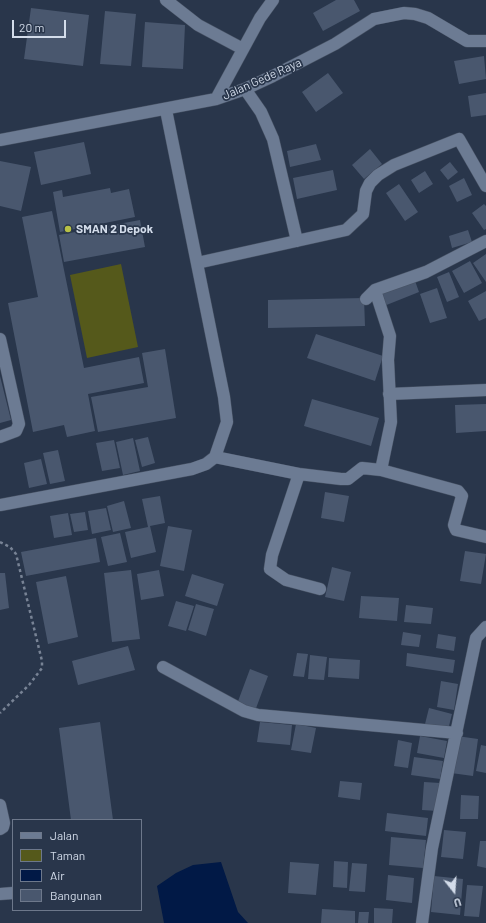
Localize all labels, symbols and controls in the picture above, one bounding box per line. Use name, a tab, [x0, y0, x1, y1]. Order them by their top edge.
scale bar	[14, 12, 68, 38]
text: 20 m	[19, 20, 45, 34]
street label: Jalan Gede Raya	[220, 55, 304, 103]
place label: SMAN 2 Depok	[76, 222, 153, 236]
marker: SMAN 2 Depok	[63, 224, 73, 234]
legend	[12, 819, 142, 911]
text: Jalan	[50, 828, 78, 842]
text: Taman	[50, 848, 85, 862]
text: Air	[50, 868, 65, 882]
north arrow	[434, 871, 474, 911]
text: Bangunan	[50, 888, 102, 902]
text: U	[452, 896, 463, 910]

